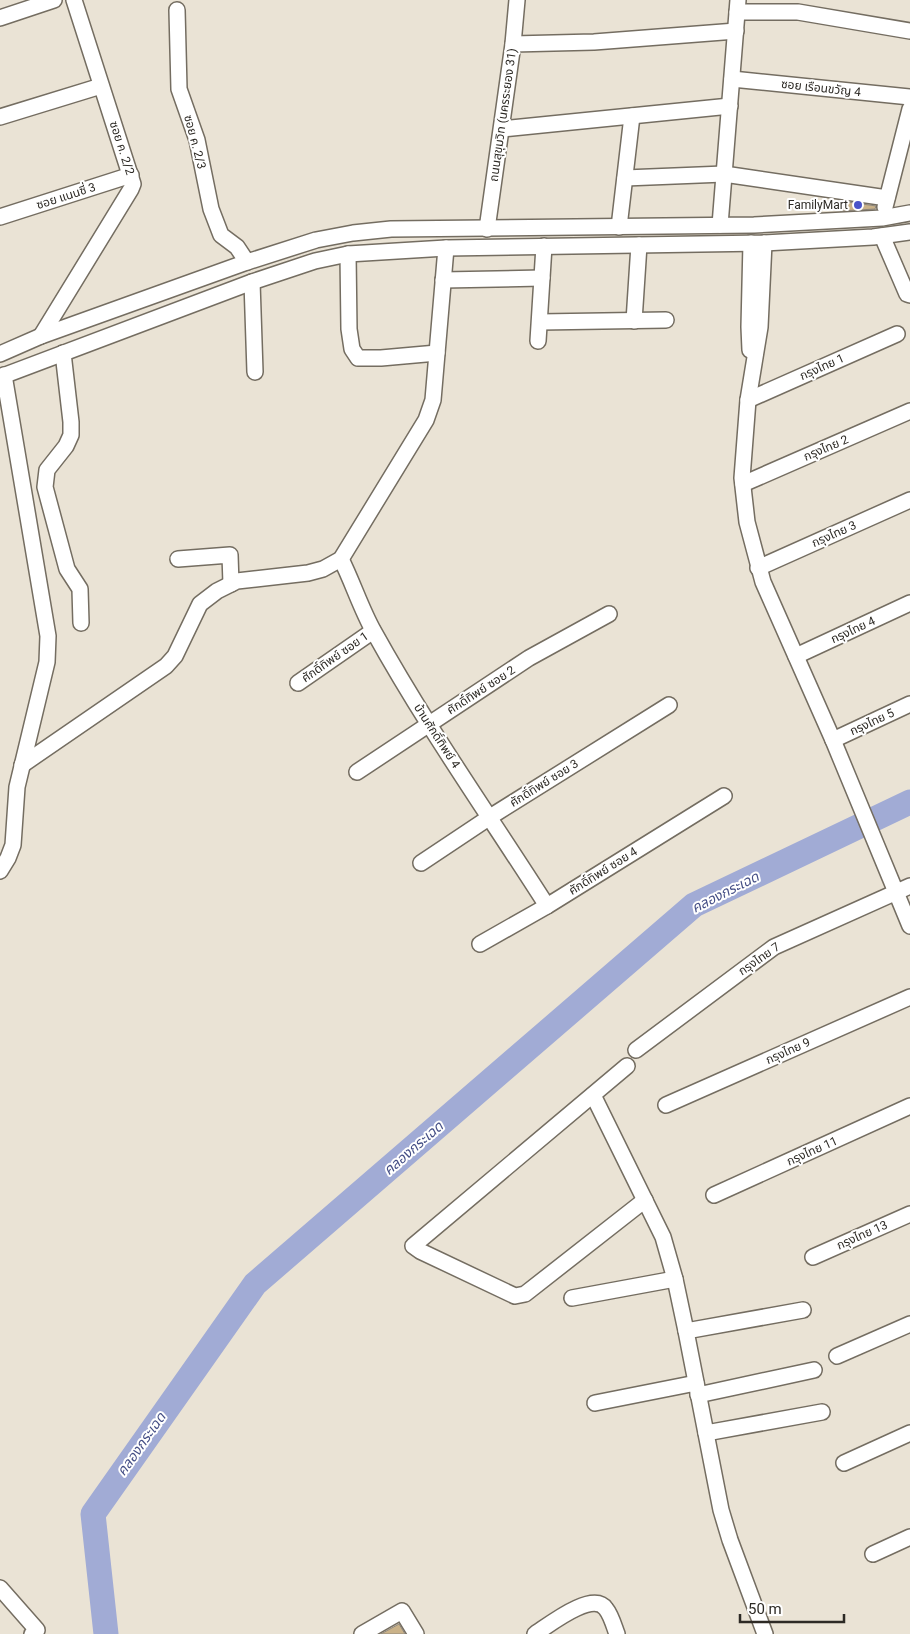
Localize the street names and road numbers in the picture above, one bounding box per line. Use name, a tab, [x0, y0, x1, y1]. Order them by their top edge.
street label: ถนนสุขุมวิท (นครระยอง 31)	[487, 47, 519, 183]
street label: ซอย เรือนขวัญ 4	[780, 77, 862, 99]
street label: ซอย ค. 2/3	[181, 113, 209, 171]
street label: ซอย ค. 2/2	[107, 119, 137, 177]
street label: ซอย แนนซี่ 3	[34, 178, 97, 212]
street label: กรุงไทย 1	[798, 351, 846, 383]
street label: กรุงไทย 2	[801, 432, 851, 464]
street label: กรุงไทย 3	[810, 518, 858, 550]
street label: กรุงไทย 4	[829, 614, 878, 646]
street label: ศักดิ์ทิพย์ ซอย 1	[299, 629, 371, 685]
street label: ศักดิ์ทิพย์ ซอย 2	[444, 662, 518, 717]
street label: บ้านศักดิ์ทิพย์ 4	[411, 701, 463, 771]
street label: กรุงไทย 5	[848, 706, 897, 738]
street label: ศักดิ์ทิพย์ ซอย 3	[507, 756, 581, 810]
street label: ศักดิ์ทิพย์ ซอย 4	[566, 844, 640, 898]
street label: กรุงไทย 7	[736, 940, 783, 978]
street label: กรุงไทย 9	[764, 1035, 812, 1067]
street label: กรุงไทย 11	[784, 1134, 840, 1168]
street label: กรุงไทย 13	[834, 1218, 890, 1252]

